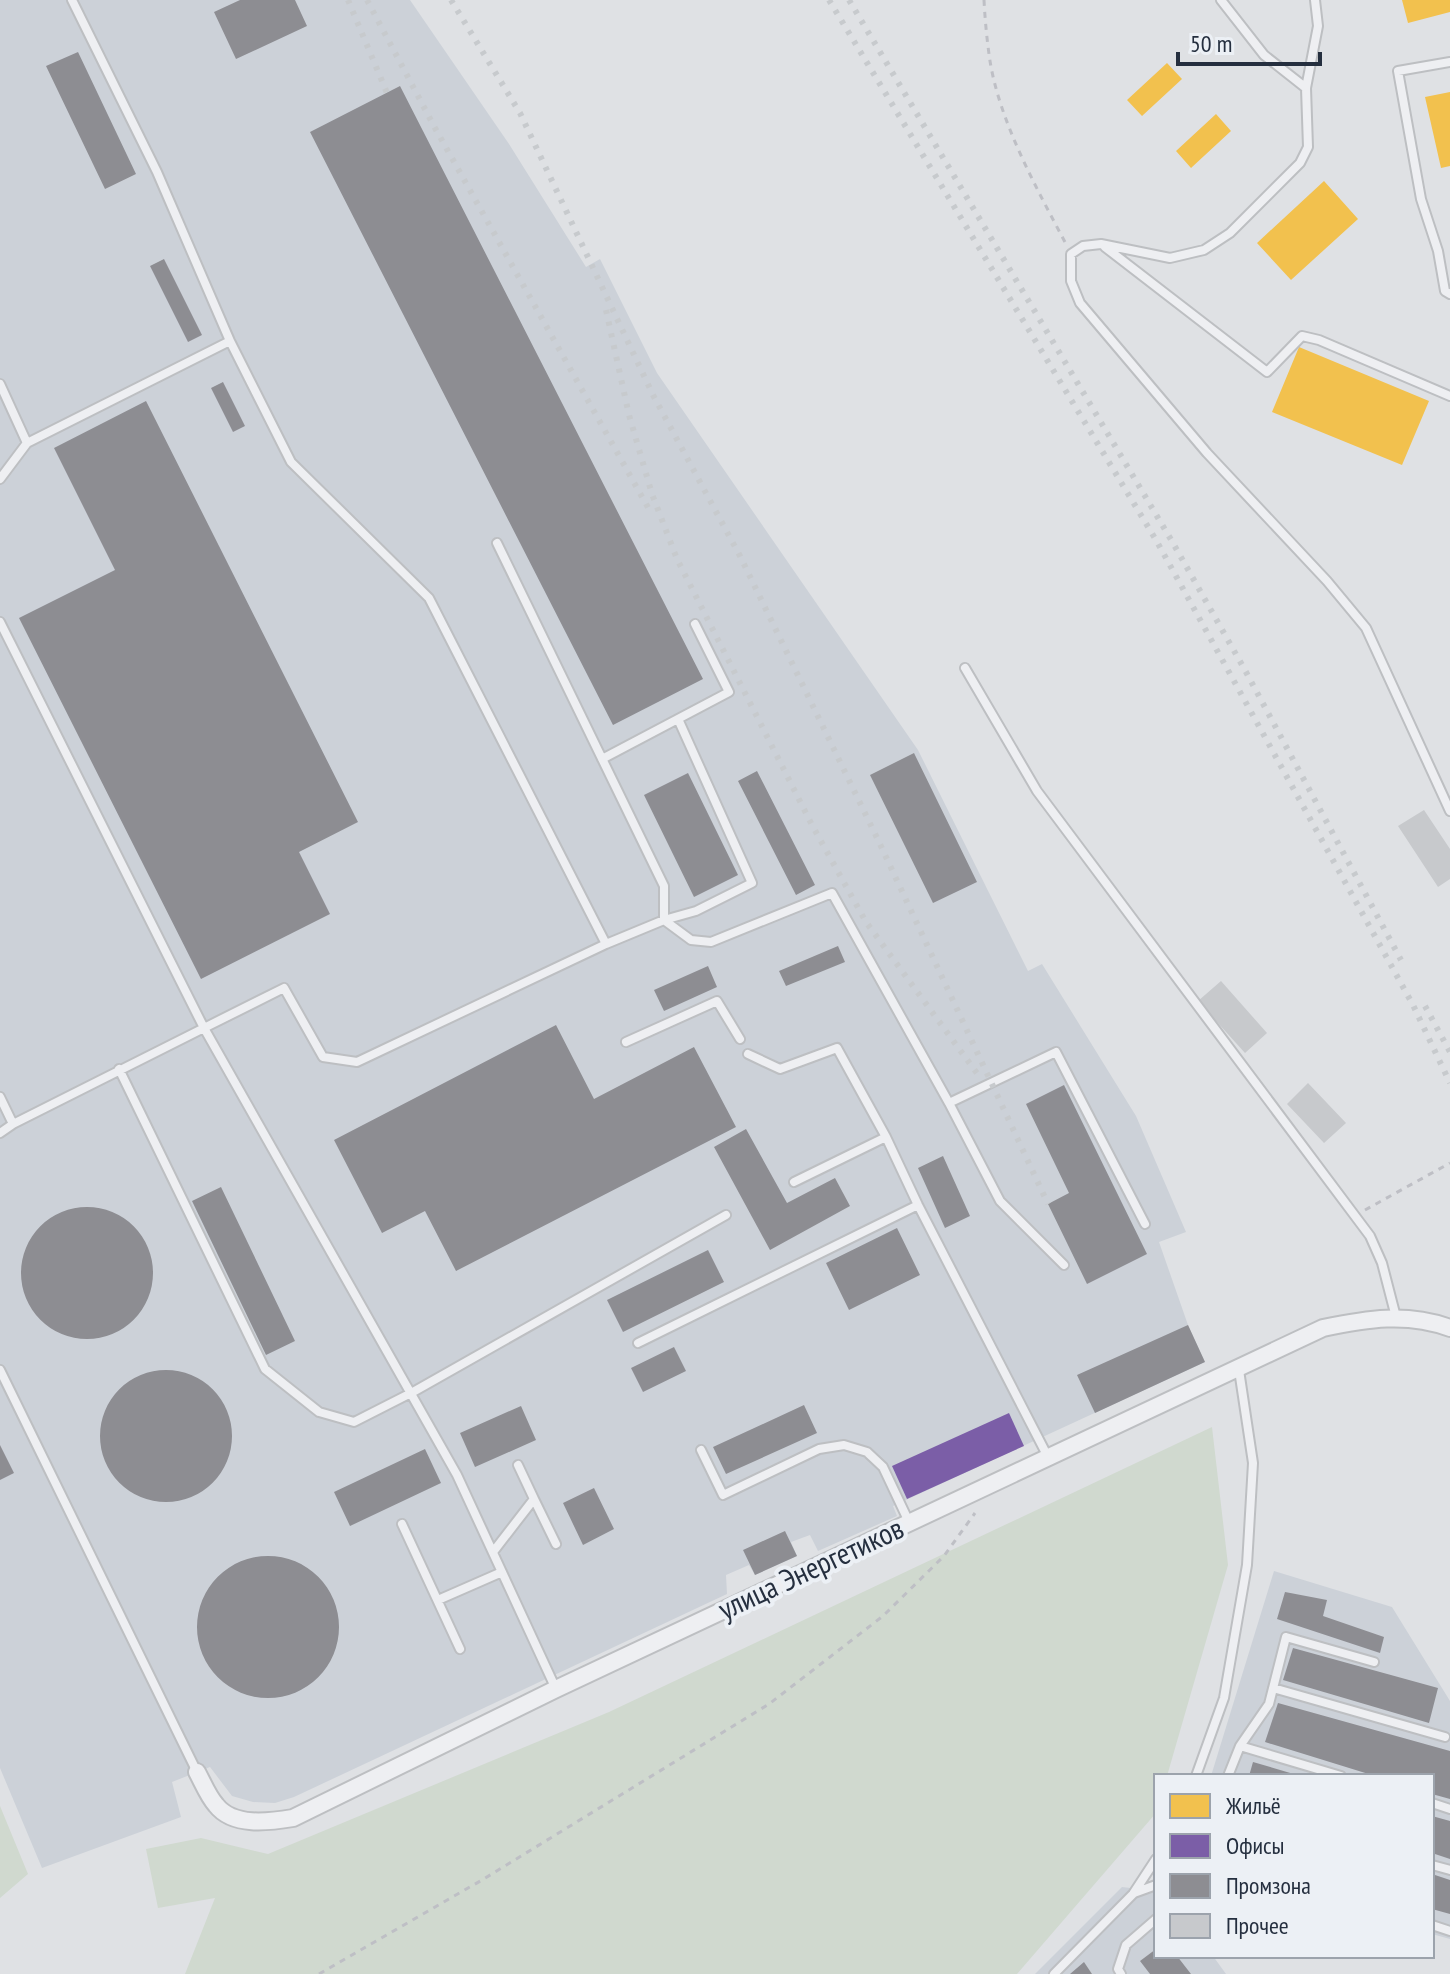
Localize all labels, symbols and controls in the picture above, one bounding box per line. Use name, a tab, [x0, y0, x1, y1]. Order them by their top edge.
scale bar	[1178, 16, 1320, 66]
text: 50 m	[1190, 28, 1232, 59]
street label: улица Энергетиков	[711, 1508, 909, 1628]
legend	[1154, 1774, 1434, 1958]
text: Жильё	[1225, 1790, 1281, 1821]
text: Офисы	[1226, 1830, 1284, 1861]
text: Промзона	[1226, 1870, 1311, 1901]
text: Прочее	[1226, 1910, 1289, 1941]

